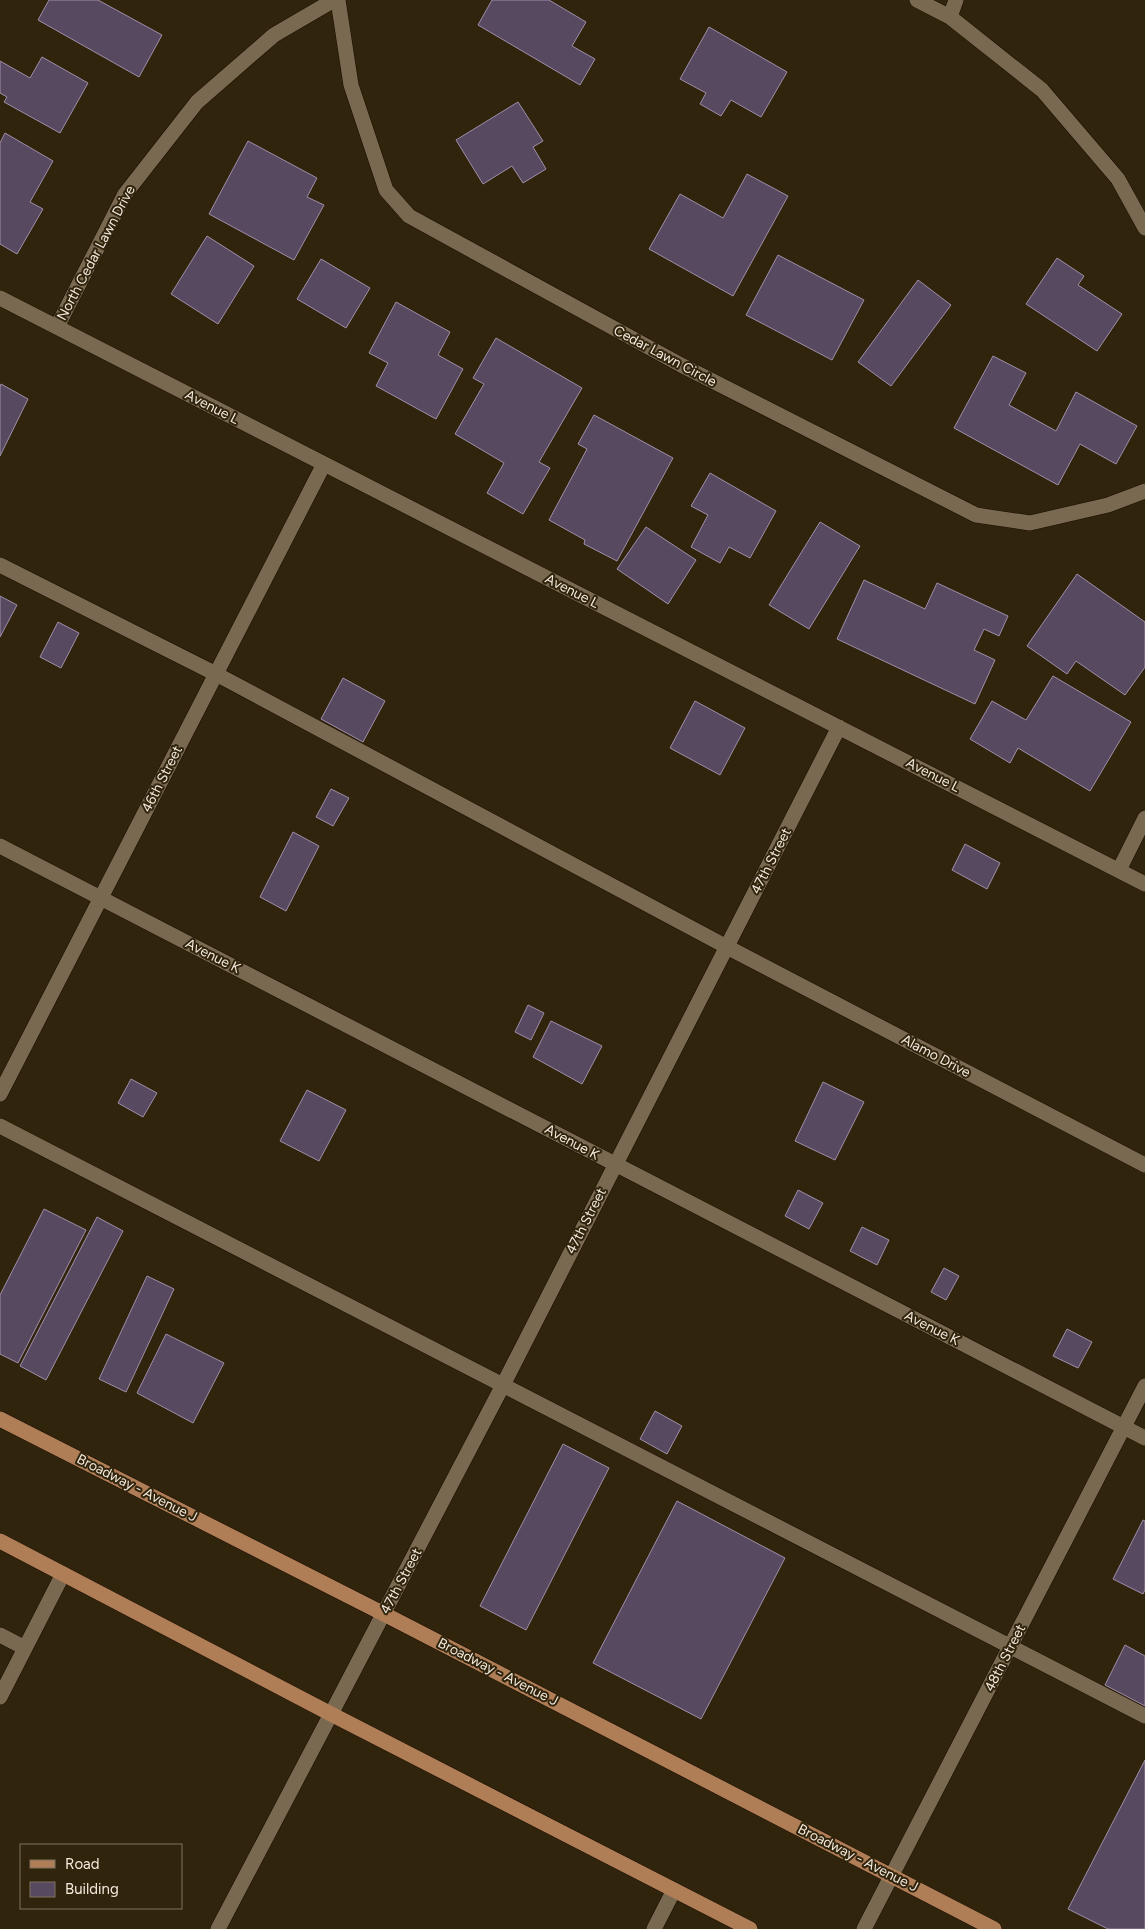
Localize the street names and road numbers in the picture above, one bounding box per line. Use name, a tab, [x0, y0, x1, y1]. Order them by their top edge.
street label: North Cedar Lawn Drive	[53, 182, 139, 323]
street label: Cedar Lawn Circle	[611, 322, 720, 390]
street label: Avenue L	[182, 386, 242, 428]
street label: Avenue L	[542, 570, 602, 612]
street label: 46th Street	[138, 743, 186, 815]
street label: Avenue L	[903, 754, 963, 796]
street label: 47th Street	[747, 825, 795, 897]
street label: Avenue K	[183, 935, 244, 977]
street label: Alamo Drive	[899, 1031, 974, 1081]
street label: Avenue K	[542, 1121, 603, 1164]
street label: 47th Street	[562, 1185, 610, 1257]
street label: Avenue K	[902, 1307, 963, 1349]
street label: Broadway - Avenue J	[74, 1450, 200, 1526]
street label: 47th Street	[377, 1545, 425, 1617]
street label: 48th Street	[981, 1622, 1029, 1694]
street label: Broadway - Avenue J	[435, 1634, 561, 1710]
street label: Broadway - Avenue J	[795, 1820, 921, 1896]

